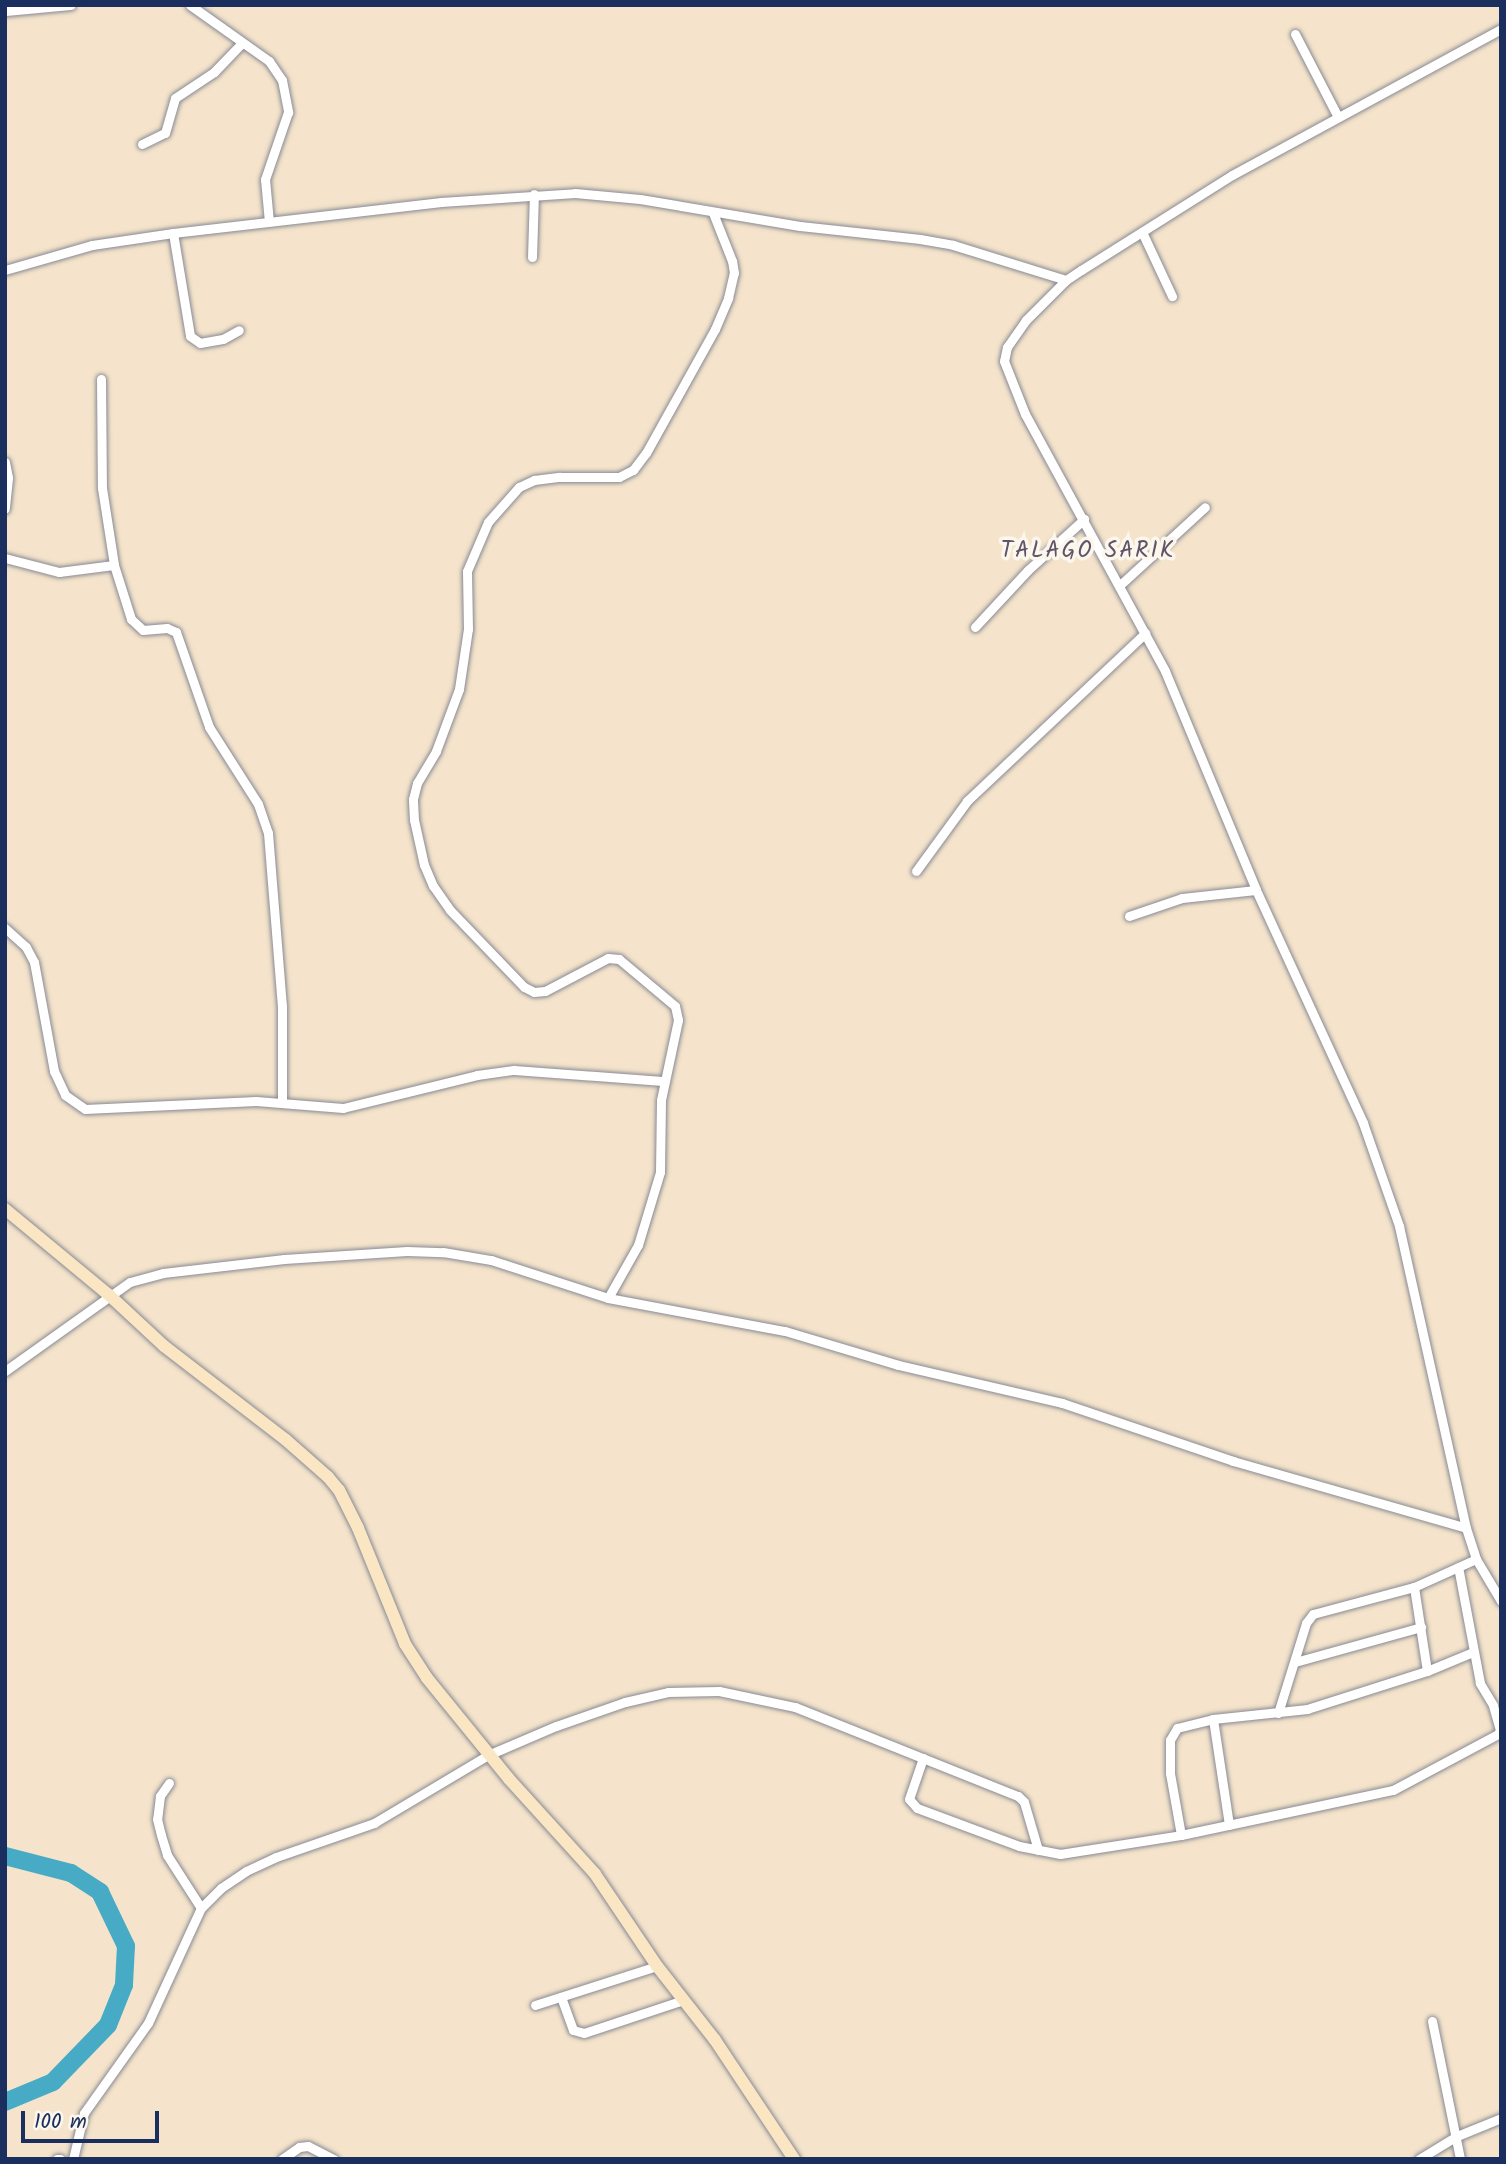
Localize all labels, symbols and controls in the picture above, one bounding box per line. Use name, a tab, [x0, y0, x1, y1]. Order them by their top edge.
district label: TALAGO SARIK	[1002, 537, 1174, 565]
scale bar	[24, 2098, 163, 2142]
text: 100 m	[34, 2106, 87, 2139]

